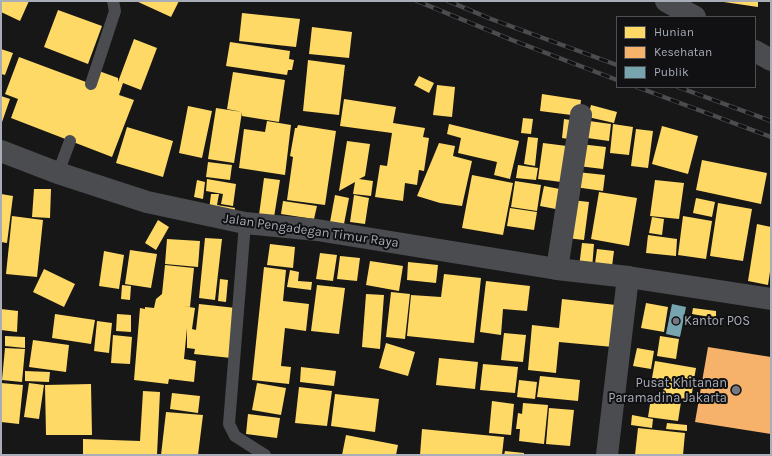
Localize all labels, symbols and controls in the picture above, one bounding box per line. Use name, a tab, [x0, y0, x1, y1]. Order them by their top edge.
legend	[616, 16, 756, 88]
text: Hunian	[654, 25, 694, 39]
text: Kesehatan	[654, 45, 712, 59]
text: Publik	[654, 65, 689, 79]
street label: Jalan Pengadegan Timur Raya	[222, 211, 400, 251]
place label: Kantor POS	[684, 313, 750, 329]
marker: Kantor POS	[671, 316, 681, 326]
place label: Pusat Khitanan Paramadina Jakarta	[608, 375, 727, 406]
marker: Pusat Khitanan Paramadina Jakarta	[730, 384, 742, 396]

